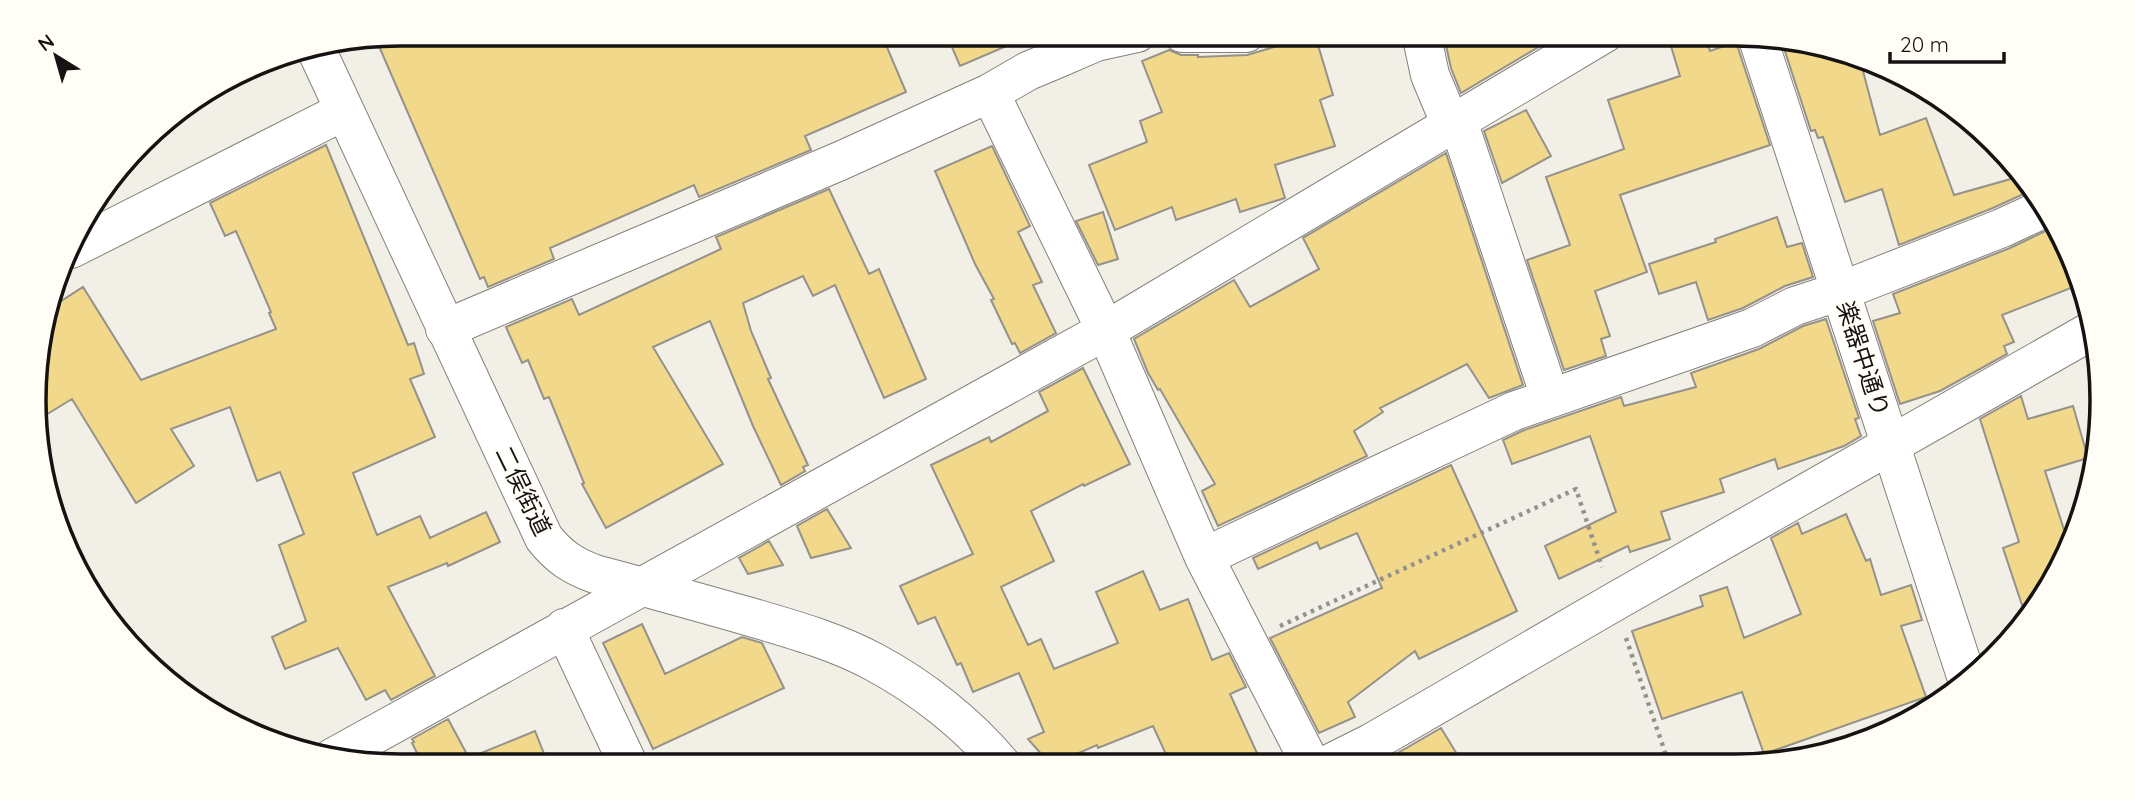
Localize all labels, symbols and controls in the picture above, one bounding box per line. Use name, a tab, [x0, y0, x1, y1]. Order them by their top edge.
north arrow	[21, 21, 91, 91]
scale bar	[1890, 21, 2004, 65]
text: N	[33, 29, 59, 56]
text: 20 m	[1900, 31, 1949, 57]
street label: 楽器中通り	[1831, 297, 1897, 420]
street label: 二俣街道	[489, 441, 558, 540]

